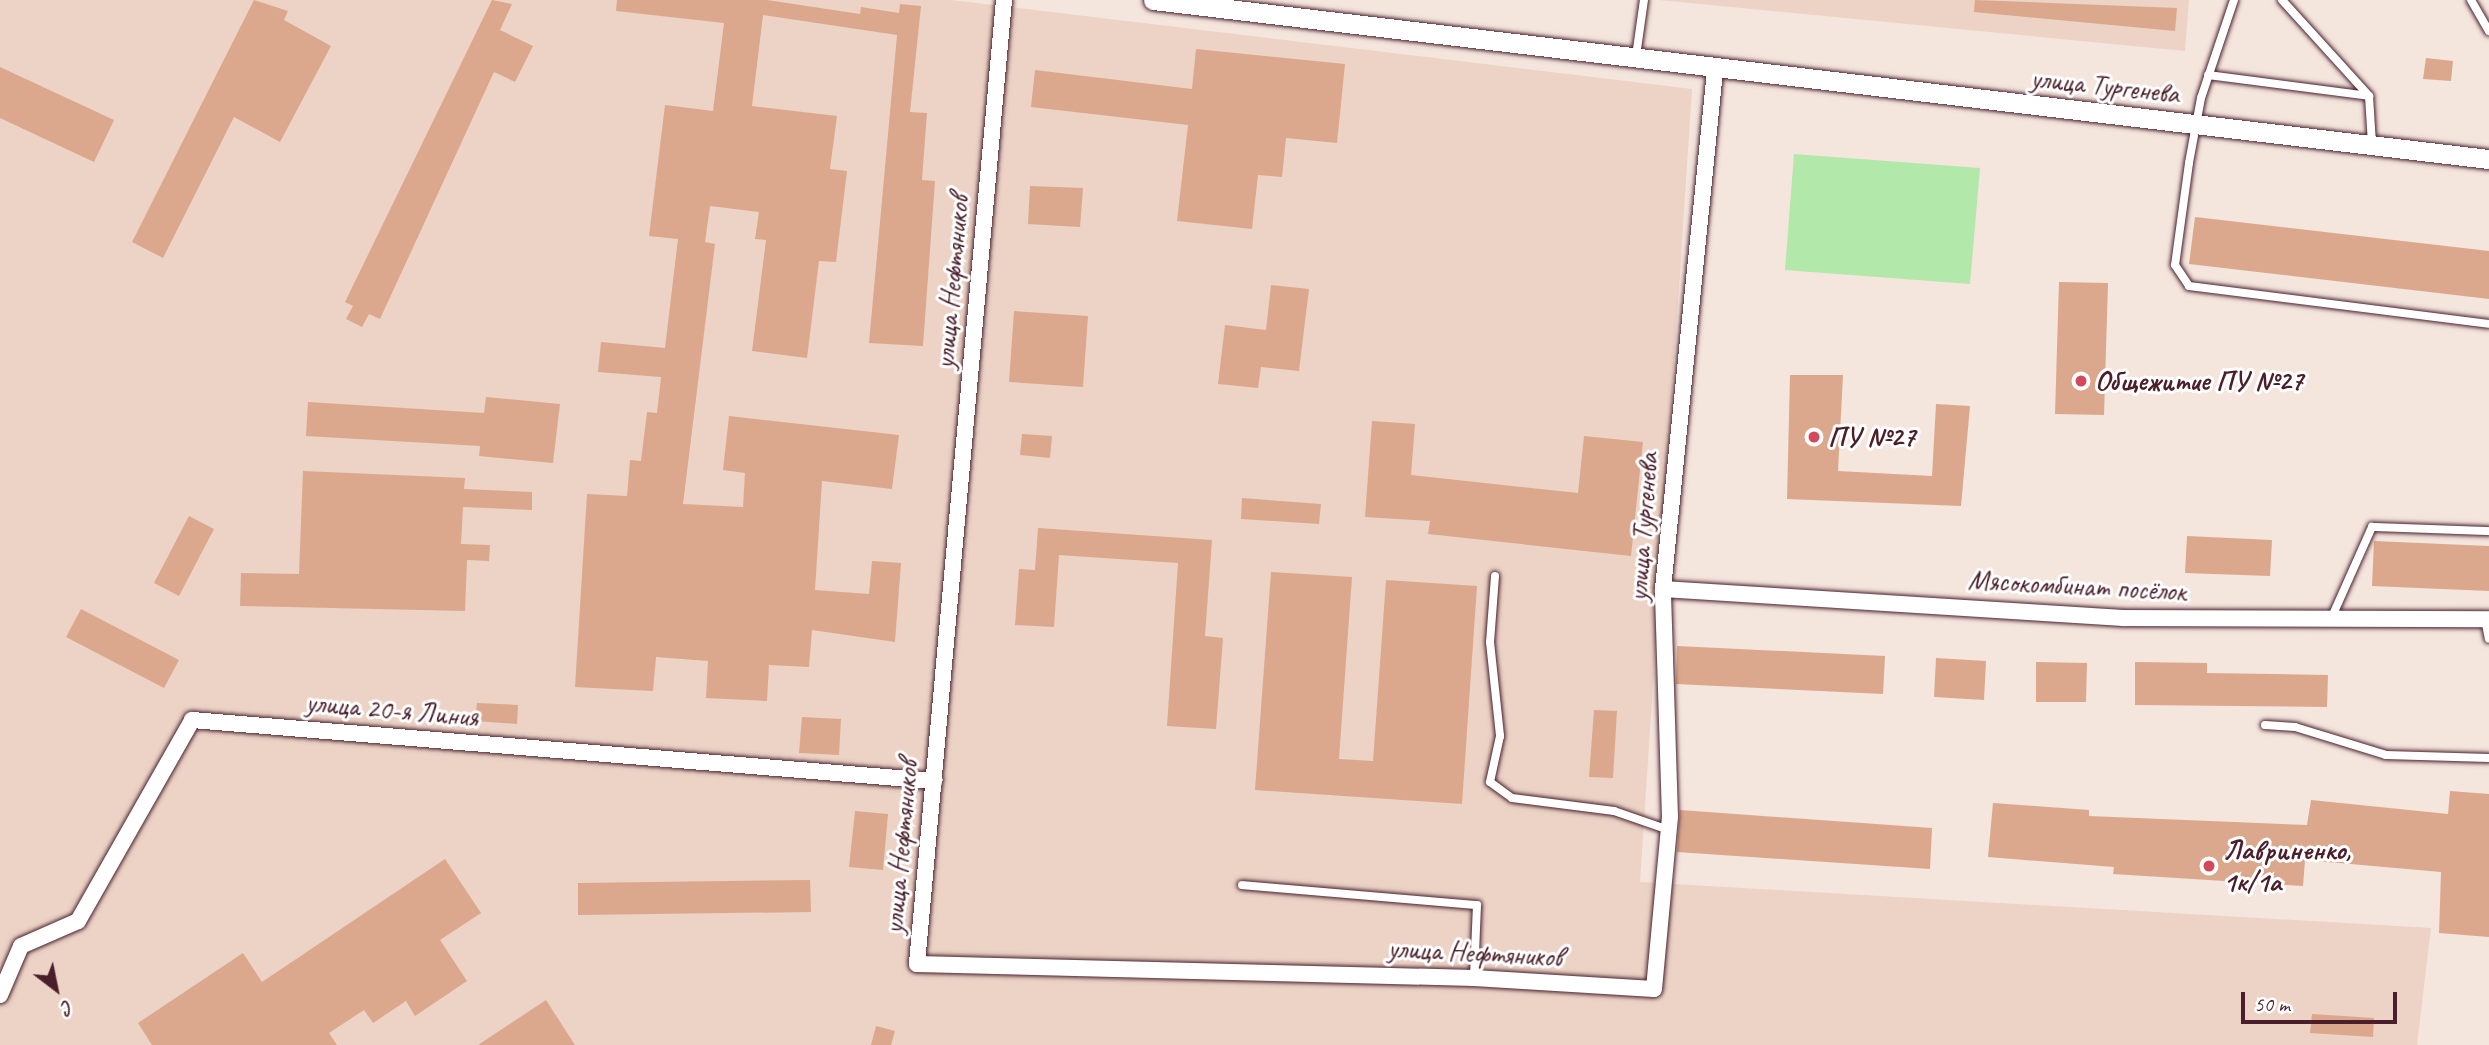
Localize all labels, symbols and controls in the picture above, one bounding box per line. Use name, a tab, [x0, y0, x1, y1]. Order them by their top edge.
street label: улица Тургенева	[2029, 61, 2181, 111]
street label: улица Нефтяников	[928, 193, 976, 371]
place label: Общежитие ПУ №27	[2095, 364, 2303, 398]
marker: Общежитие ПУ №27	[2073, 373, 2089, 389]
place label: ПУ №27	[1828, 420, 1915, 454]
marker: ПУ №27	[1806, 429, 1822, 445]
street label: улица Тургенева	[1621, 451, 1665, 603]
street label: Мясокомбинат посёлок	[1967, 564, 2187, 608]
street label: улица 20-я Линия	[305, 686, 479, 734]
street label: улица Нефтяников	[877, 758, 925, 936]
place label: Лавриненко, 1к/1а	[2223, 833, 2351, 899]
marker: Лавриненко, 1к/1а	[2201, 858, 2217, 874]
street label: улица Нефтяников	[1386, 932, 1564, 974]
north arrow	[21, 954, 91, 1024]
scale bar	[2244, 978, 2400, 1022]
text: 50 m	[2254, 991, 2290, 1017]
text: С	[57, 994, 77, 1019]

